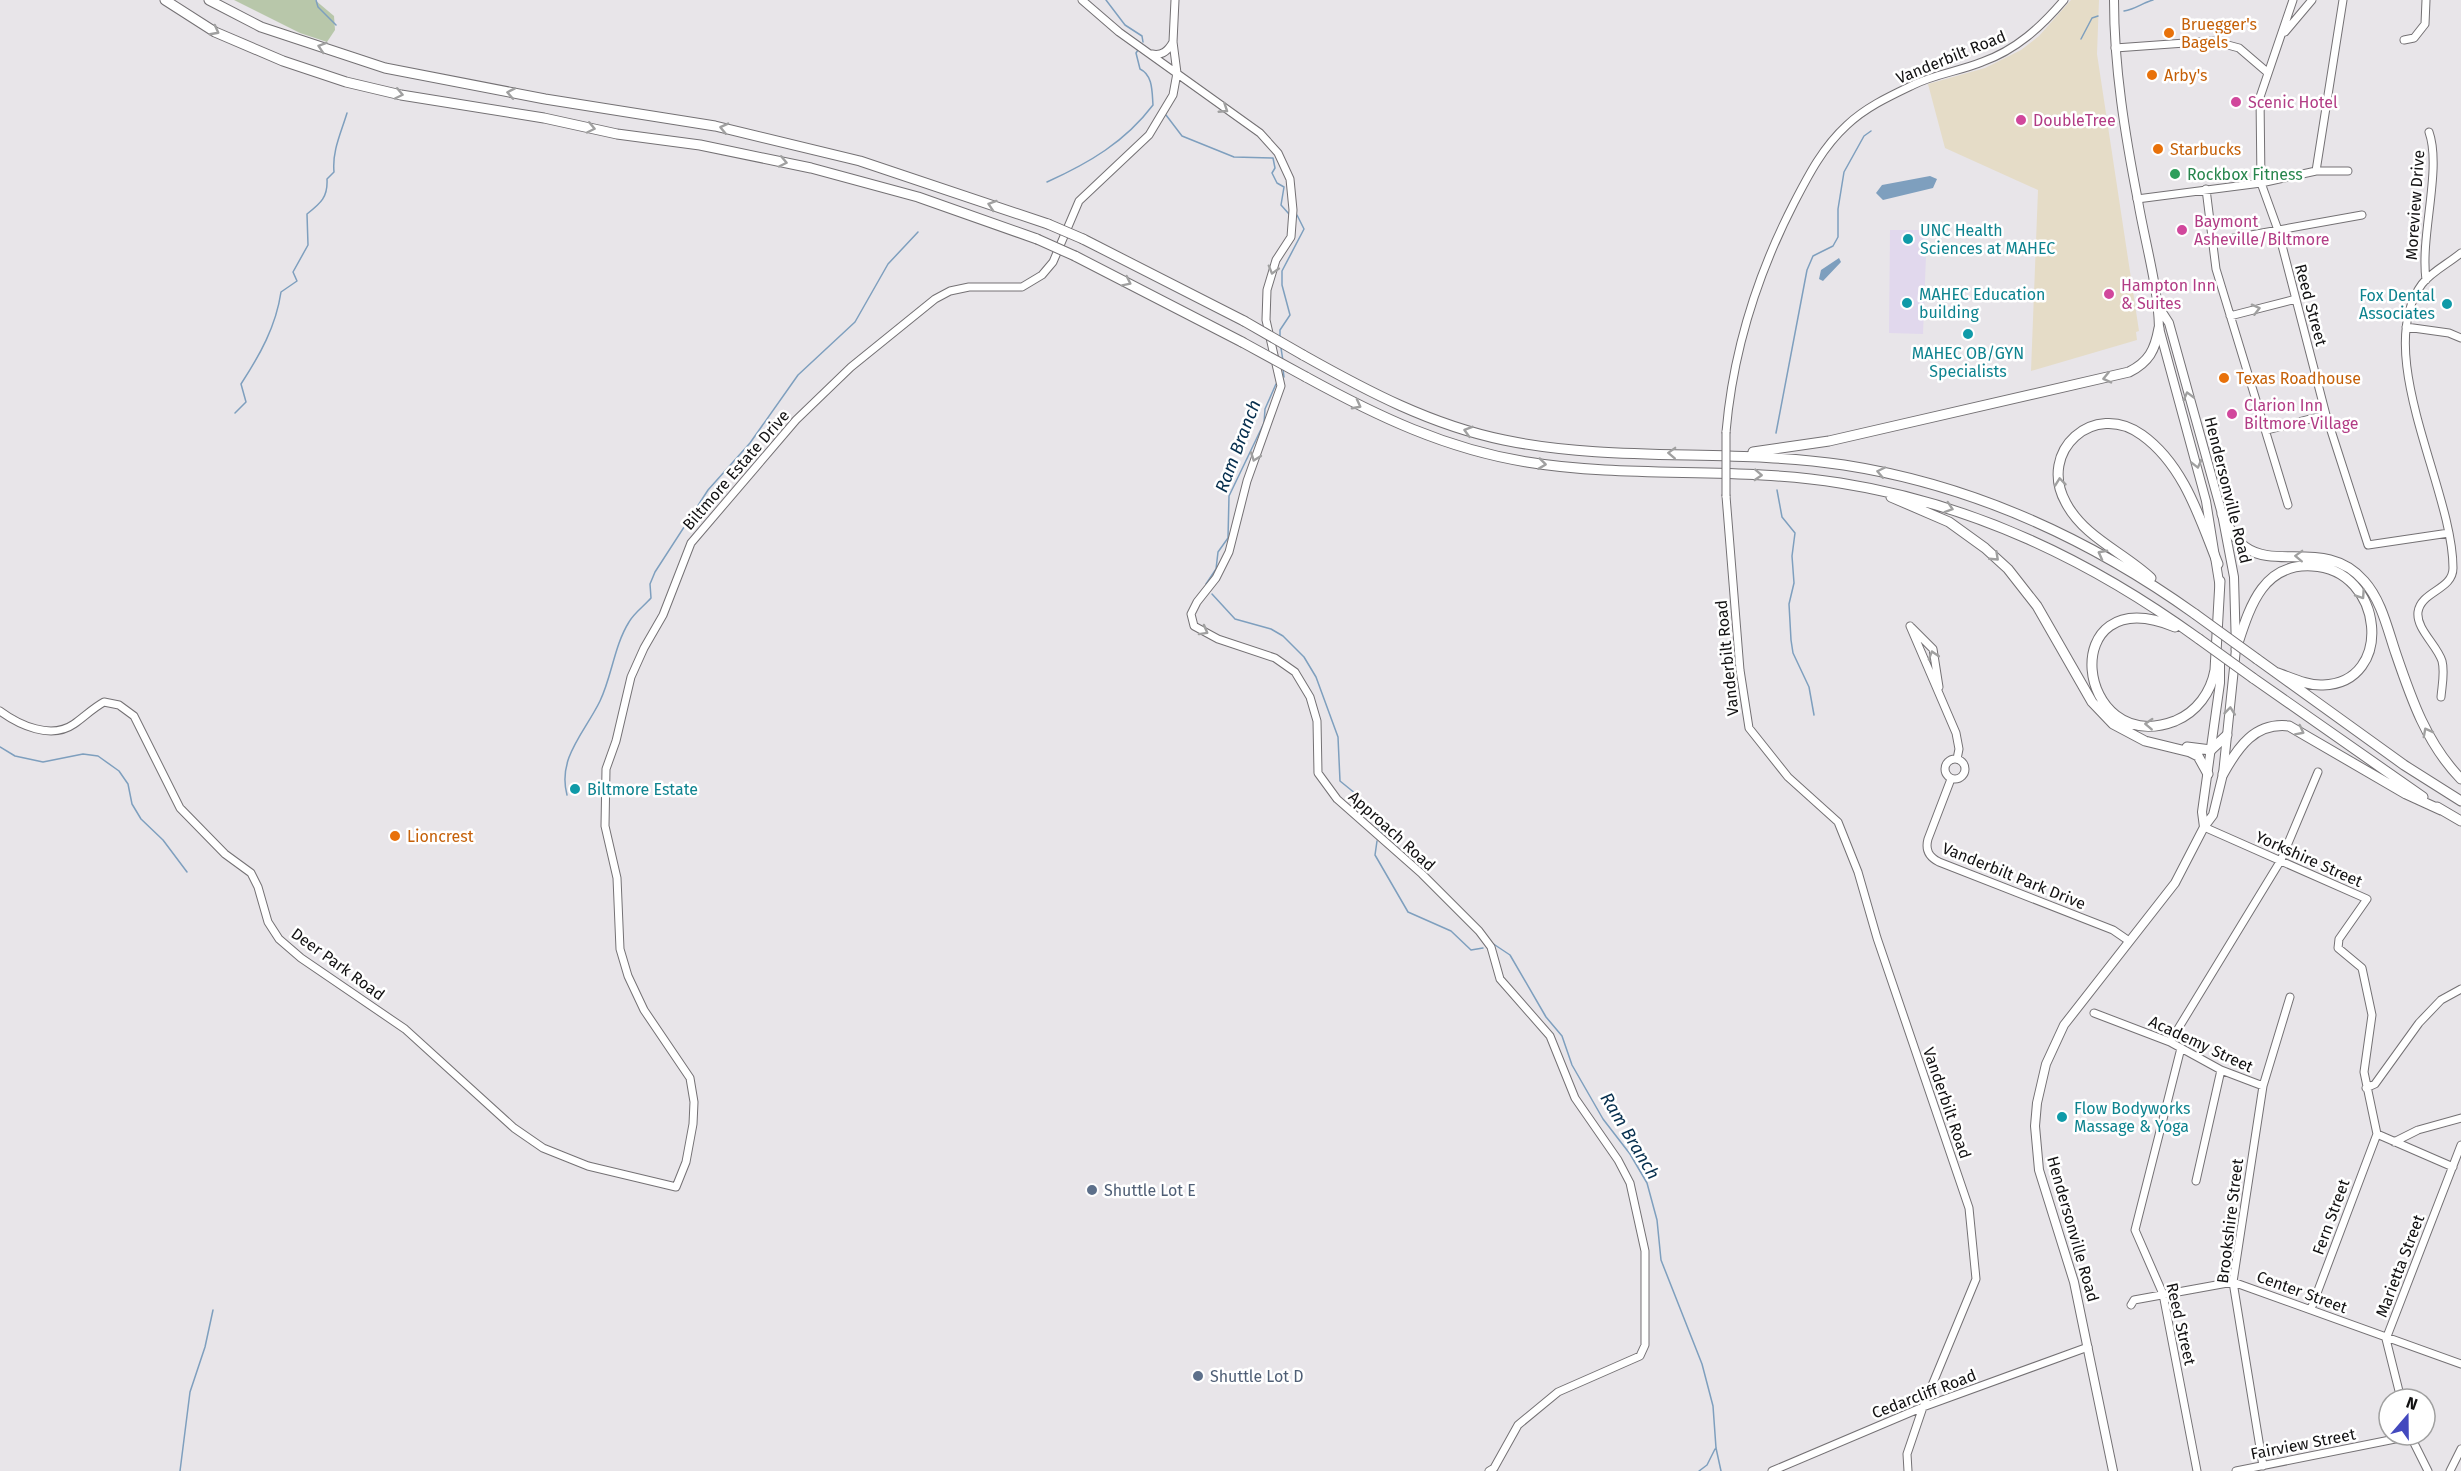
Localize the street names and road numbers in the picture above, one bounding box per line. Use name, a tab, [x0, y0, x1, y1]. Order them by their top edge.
street label: Vanderbilt Road	[1893, 26, 2009, 88]
street label: Moreview Drive	[2402, 149, 2428, 261]
street label: Reed Street	[2291, 262, 2331, 348]
street label: Biltmore Estate Drive	[679, 406, 793, 534]
street label: Hendersonville Road	[2201, 415, 2255, 565]
street label: Vanderbilt Road	[1711, 599, 1743, 717]
street label: Approach Road	[1345, 787, 1439, 875]
street label: Yorkshire Street	[2253, 827, 2366, 891]
street label: Vanderbilt Park Drive	[1940, 839, 2088, 913]
street label: Deer Park Road	[288, 924, 388, 1004]
street label: Academy Street	[2146, 1012, 2256, 1077]
street label: Vanderbilt Road	[1919, 1045, 1975, 1161]
street label: Hendersonville Road	[2043, 1154, 2103, 1304]
street label: Brookshire Street	[2213, 1157, 2247, 1285]
street label: Fern Street	[2309, 1176, 2354, 1257]
street label: Marietta Street	[2372, 1212, 2428, 1320]
street label: Center Street	[2254, 1267, 2350, 1317]
street label: Reed Street	[2162, 1281, 2200, 1367]
street label: Cedarcliff Road	[1869, 1365, 1979, 1423]
street label: Fairview Street	[2249, 1424, 2357, 1463]

